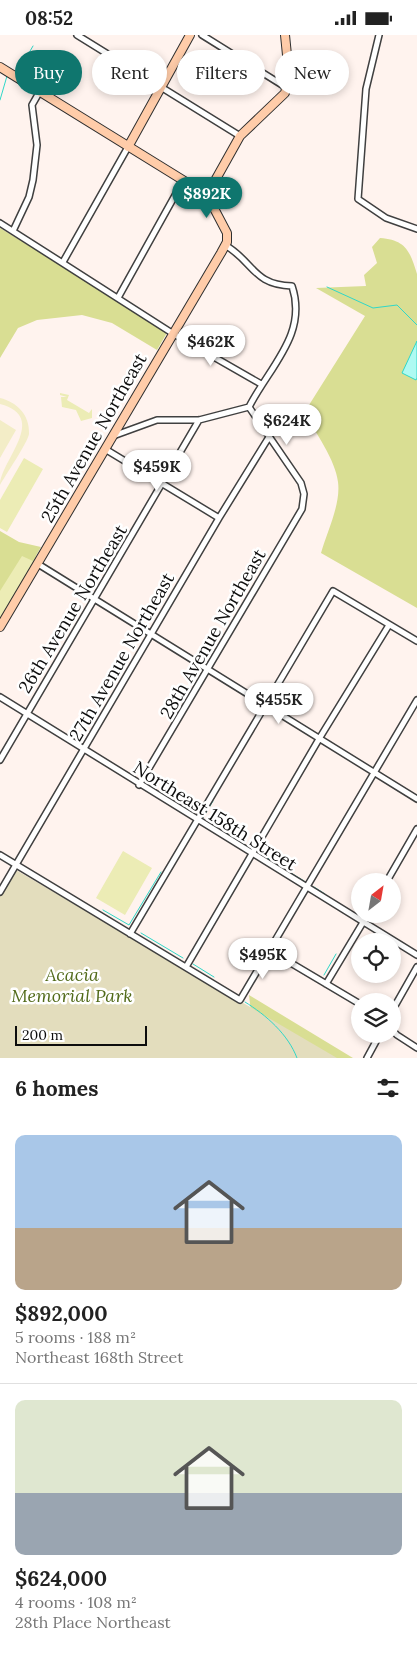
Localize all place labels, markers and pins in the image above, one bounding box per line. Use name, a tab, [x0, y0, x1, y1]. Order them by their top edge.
pin: $892K	[172, 177, 242, 219]
pin: $462K	[176, 325, 246, 367]
pin: $624K	[252, 403, 322, 446]
pin: $459K	[122, 449, 192, 492]
pin: $455K	[244, 683, 314, 725]
pin: $495K	[228, 937, 298, 980]

